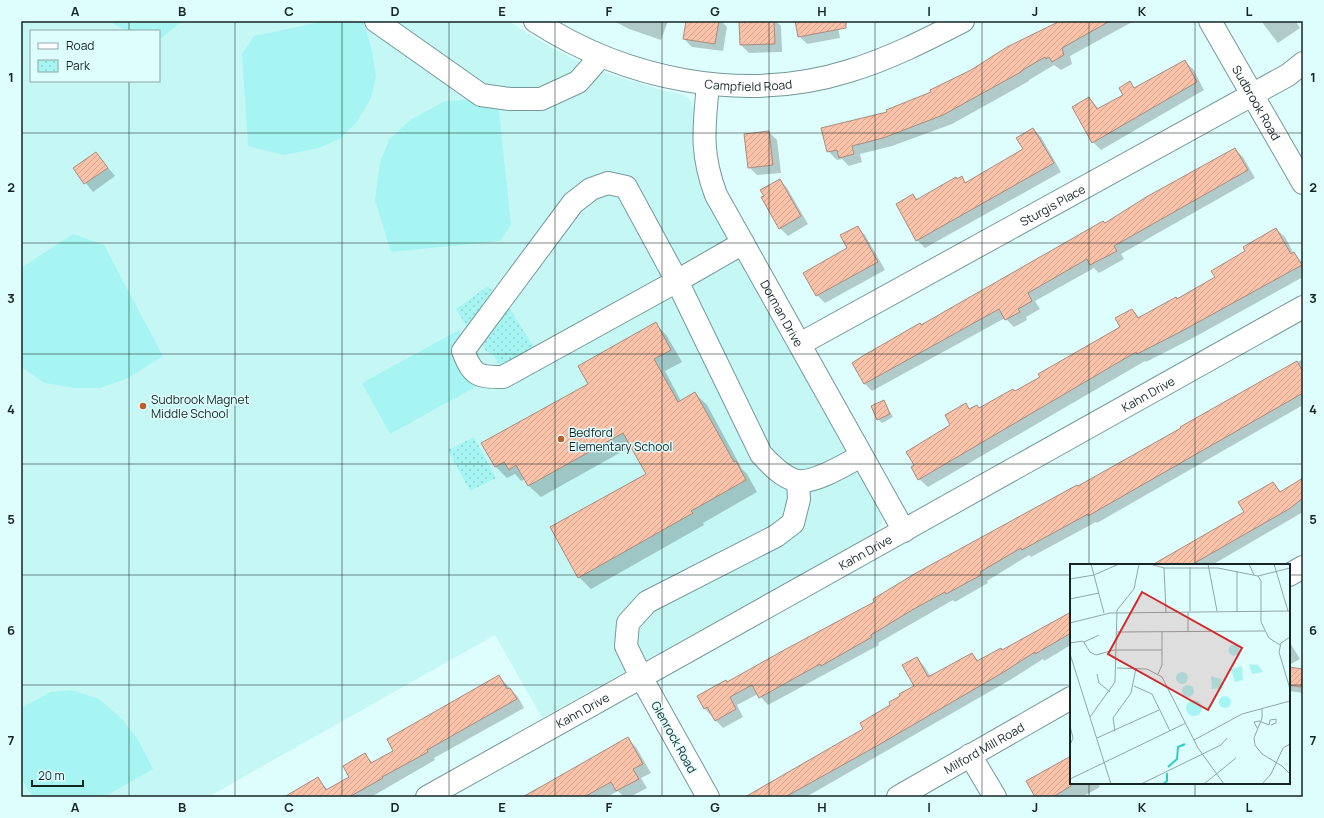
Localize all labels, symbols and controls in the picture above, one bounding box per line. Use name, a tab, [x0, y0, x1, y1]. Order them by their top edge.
text: A	[71, 2, 80, 20]
text: B	[178, 2, 186, 20]
text: C	[284, 2, 294, 20]
text: D	[390, 2, 400, 20]
text: E	[498, 2, 506, 20]
text: F	[606, 2, 613, 20]
text: G	[710, 2, 720, 20]
text: H	[817, 2, 827, 20]
text: I	[927, 2, 931, 20]
text: J	[1032, 2, 1038, 20]
text: K	[1138, 2, 1147, 20]
text: L	[1246, 2, 1253, 20]
legend	[30, 30, 160, 82]
text: Road	[66, 37, 94, 54]
text: Park	[66, 57, 91, 74]
street label: Sudbrook Road	[1229, 62, 1285, 143]
text: 1	[8, 68, 14, 86]
text: 1	[1310, 68, 1316, 86]
street label: Campfield Road	[704, 75, 793, 94]
text: 2	[7, 178, 15, 196]
text: 2	[1309, 178, 1317, 196]
street label: Sturgis Place	[1016, 180, 1088, 230]
street label: Dorman Drive	[757, 277, 808, 350]
text: 3	[7, 289, 15, 307]
text: 3	[1309, 289, 1317, 307]
street label: Kahn Drive	[1118, 372, 1178, 415]
place label: Sudbrook Magnet Middle School	[151, 391, 249, 422]
text: 4	[7, 400, 15, 418]
text: 4	[1309, 400, 1317, 418]
marker: Sudbrook Magnet Middle School	[138, 401, 148, 411]
place label: Bedford Elementary School	[569, 424, 672, 455]
marker: Bedford Elementary School	[556, 434, 566, 444]
text: 5	[7, 510, 15, 528]
text: 5	[1309, 510, 1317, 528]
street label: Kahn Drive	[835, 530, 895, 574]
inset map	[1070, 564, 1290, 784]
text: 6	[7, 621, 15, 639]
text: 6	[1309, 621, 1317, 639]
street label: Kahn Drive	[553, 688, 612, 732]
street label: Glenrock Road	[647, 698, 701, 776]
street label: Milford Mill Road	[941, 718, 1027, 778]
text: 7	[8, 731, 15, 749]
text: 7	[1310, 731, 1317, 749]
scale bar	[32, 762, 83, 788]
text: 20 m	[38, 767, 65, 784]
text: A	[71, 798, 80, 816]
text: B	[178, 798, 186, 816]
text: C	[284, 798, 294, 816]
text: D	[390, 798, 400, 816]
text: E	[498, 798, 506, 816]
text: F	[606, 798, 613, 816]
text: G	[710, 798, 720, 816]
text: H	[817, 798, 827, 816]
text: I	[927, 798, 931, 816]
text: J	[1032, 798, 1038, 816]
text: K	[1138, 798, 1147, 816]
text: L	[1246, 798, 1253, 816]

